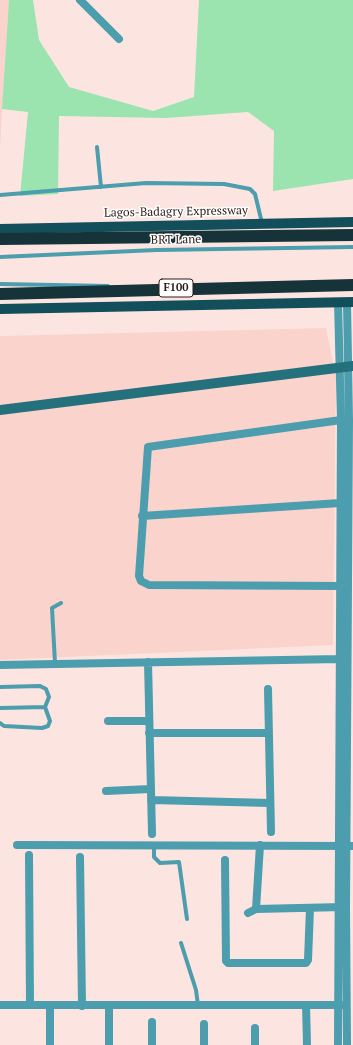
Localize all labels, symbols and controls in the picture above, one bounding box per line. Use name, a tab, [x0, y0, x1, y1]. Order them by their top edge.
street label: Lagos-Badagry Expressway	[104, 204, 248, 220]
street label: BRT Lane	[151, 232, 201, 248]
road number: F100	[159, 279, 193, 297]

